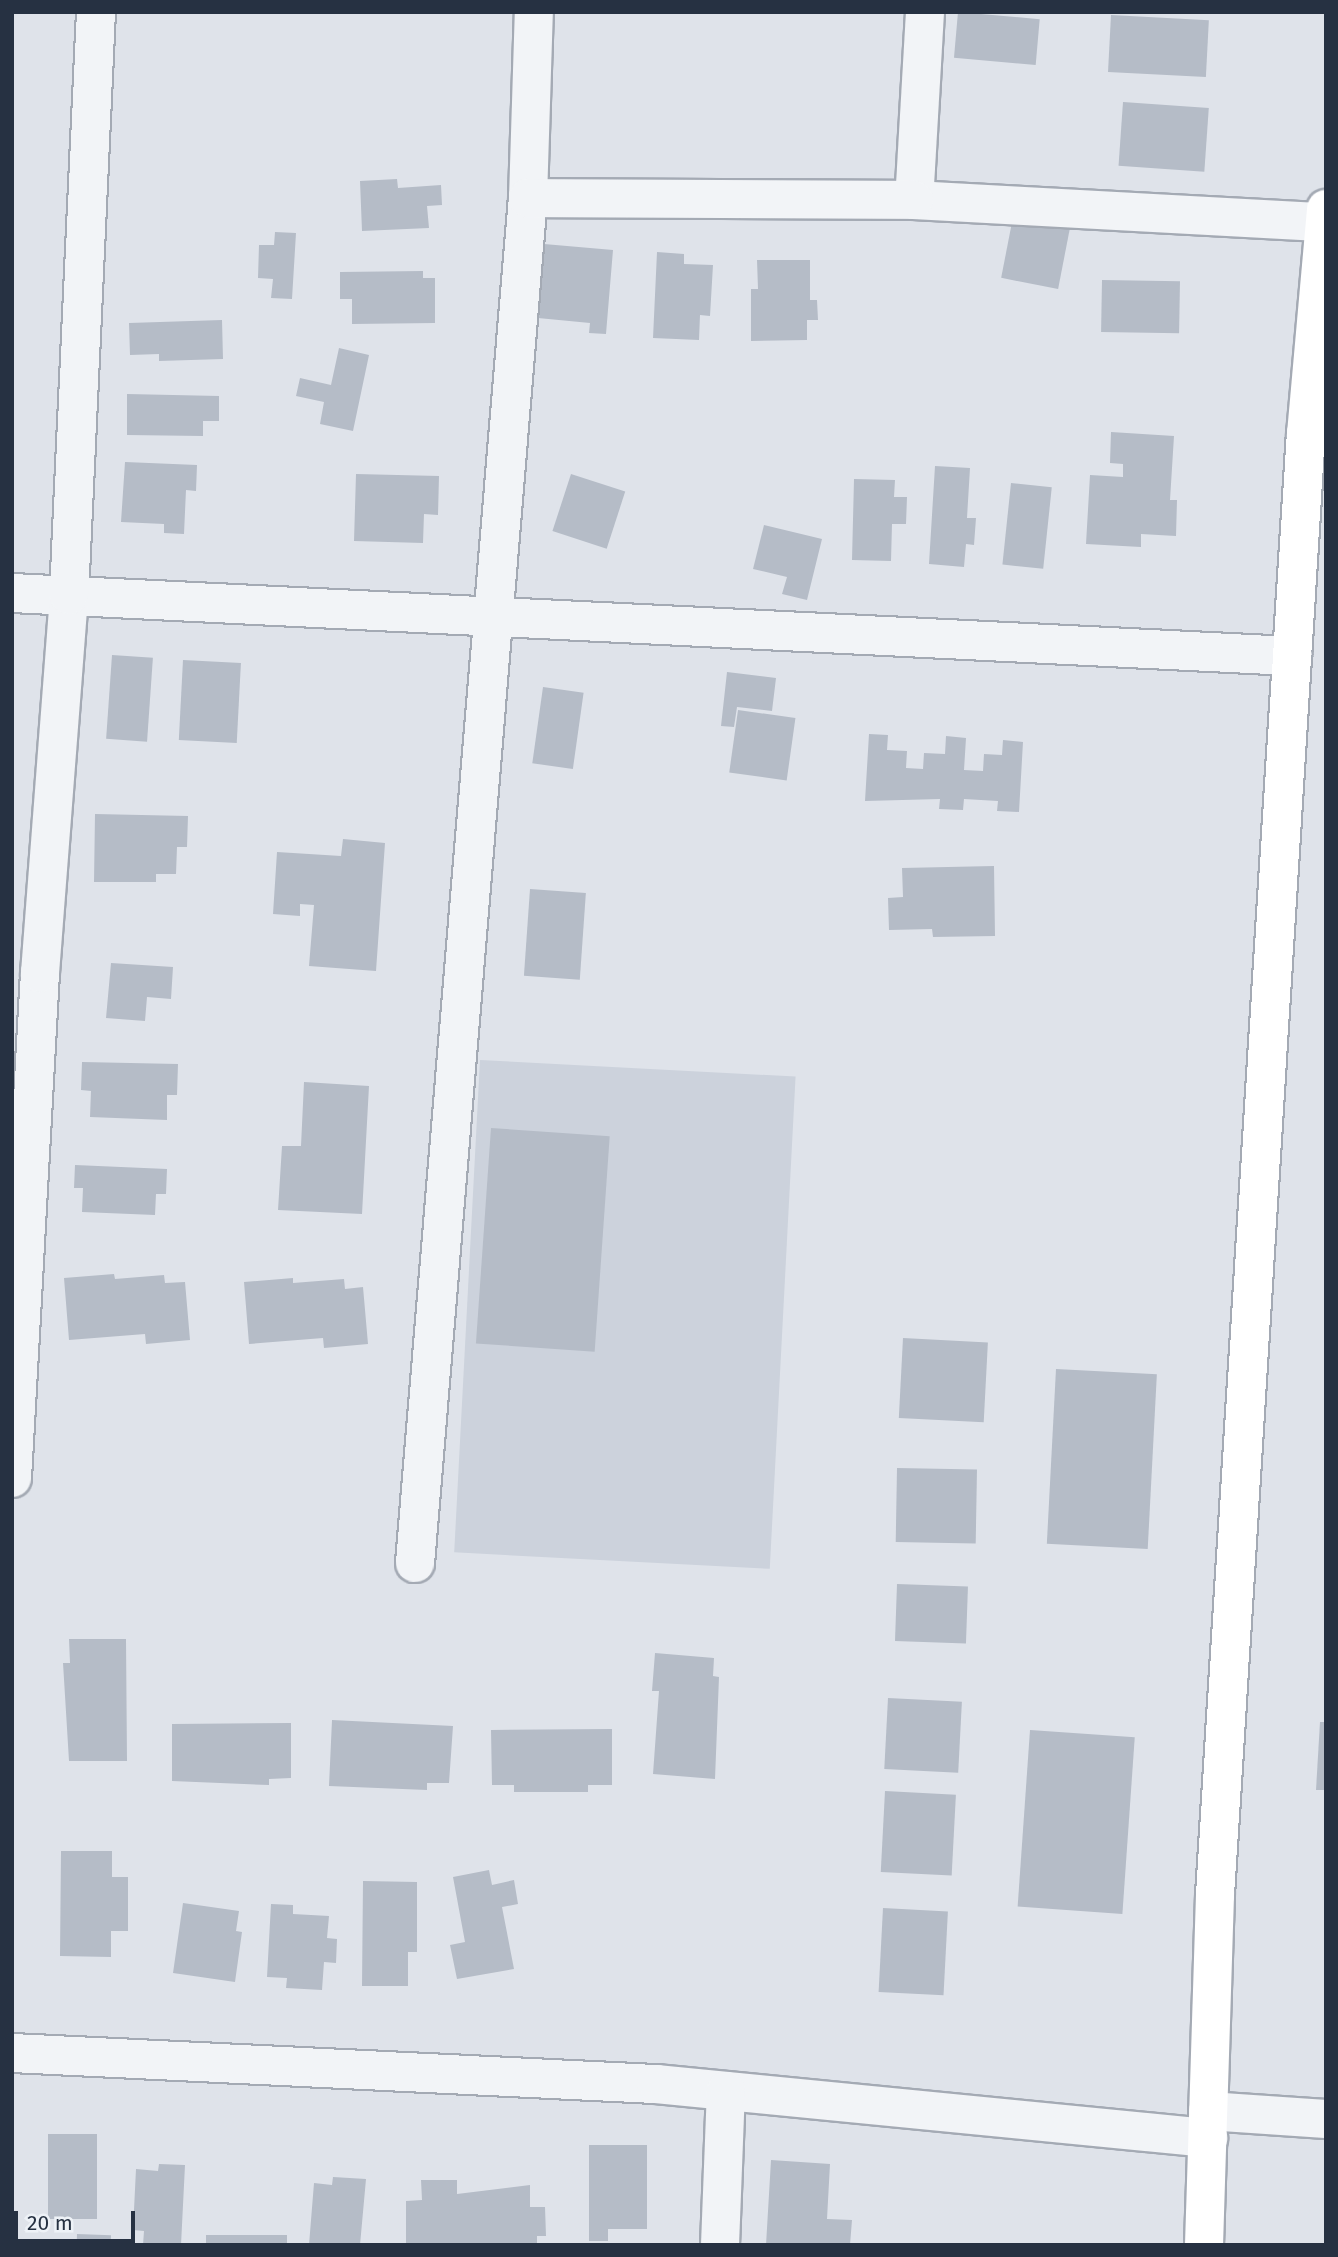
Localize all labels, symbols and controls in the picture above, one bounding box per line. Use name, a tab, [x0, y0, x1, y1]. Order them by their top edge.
scale bar	[18, 2198, 138, 2242]
text: 20 m	[27, 2210, 73, 2236]

